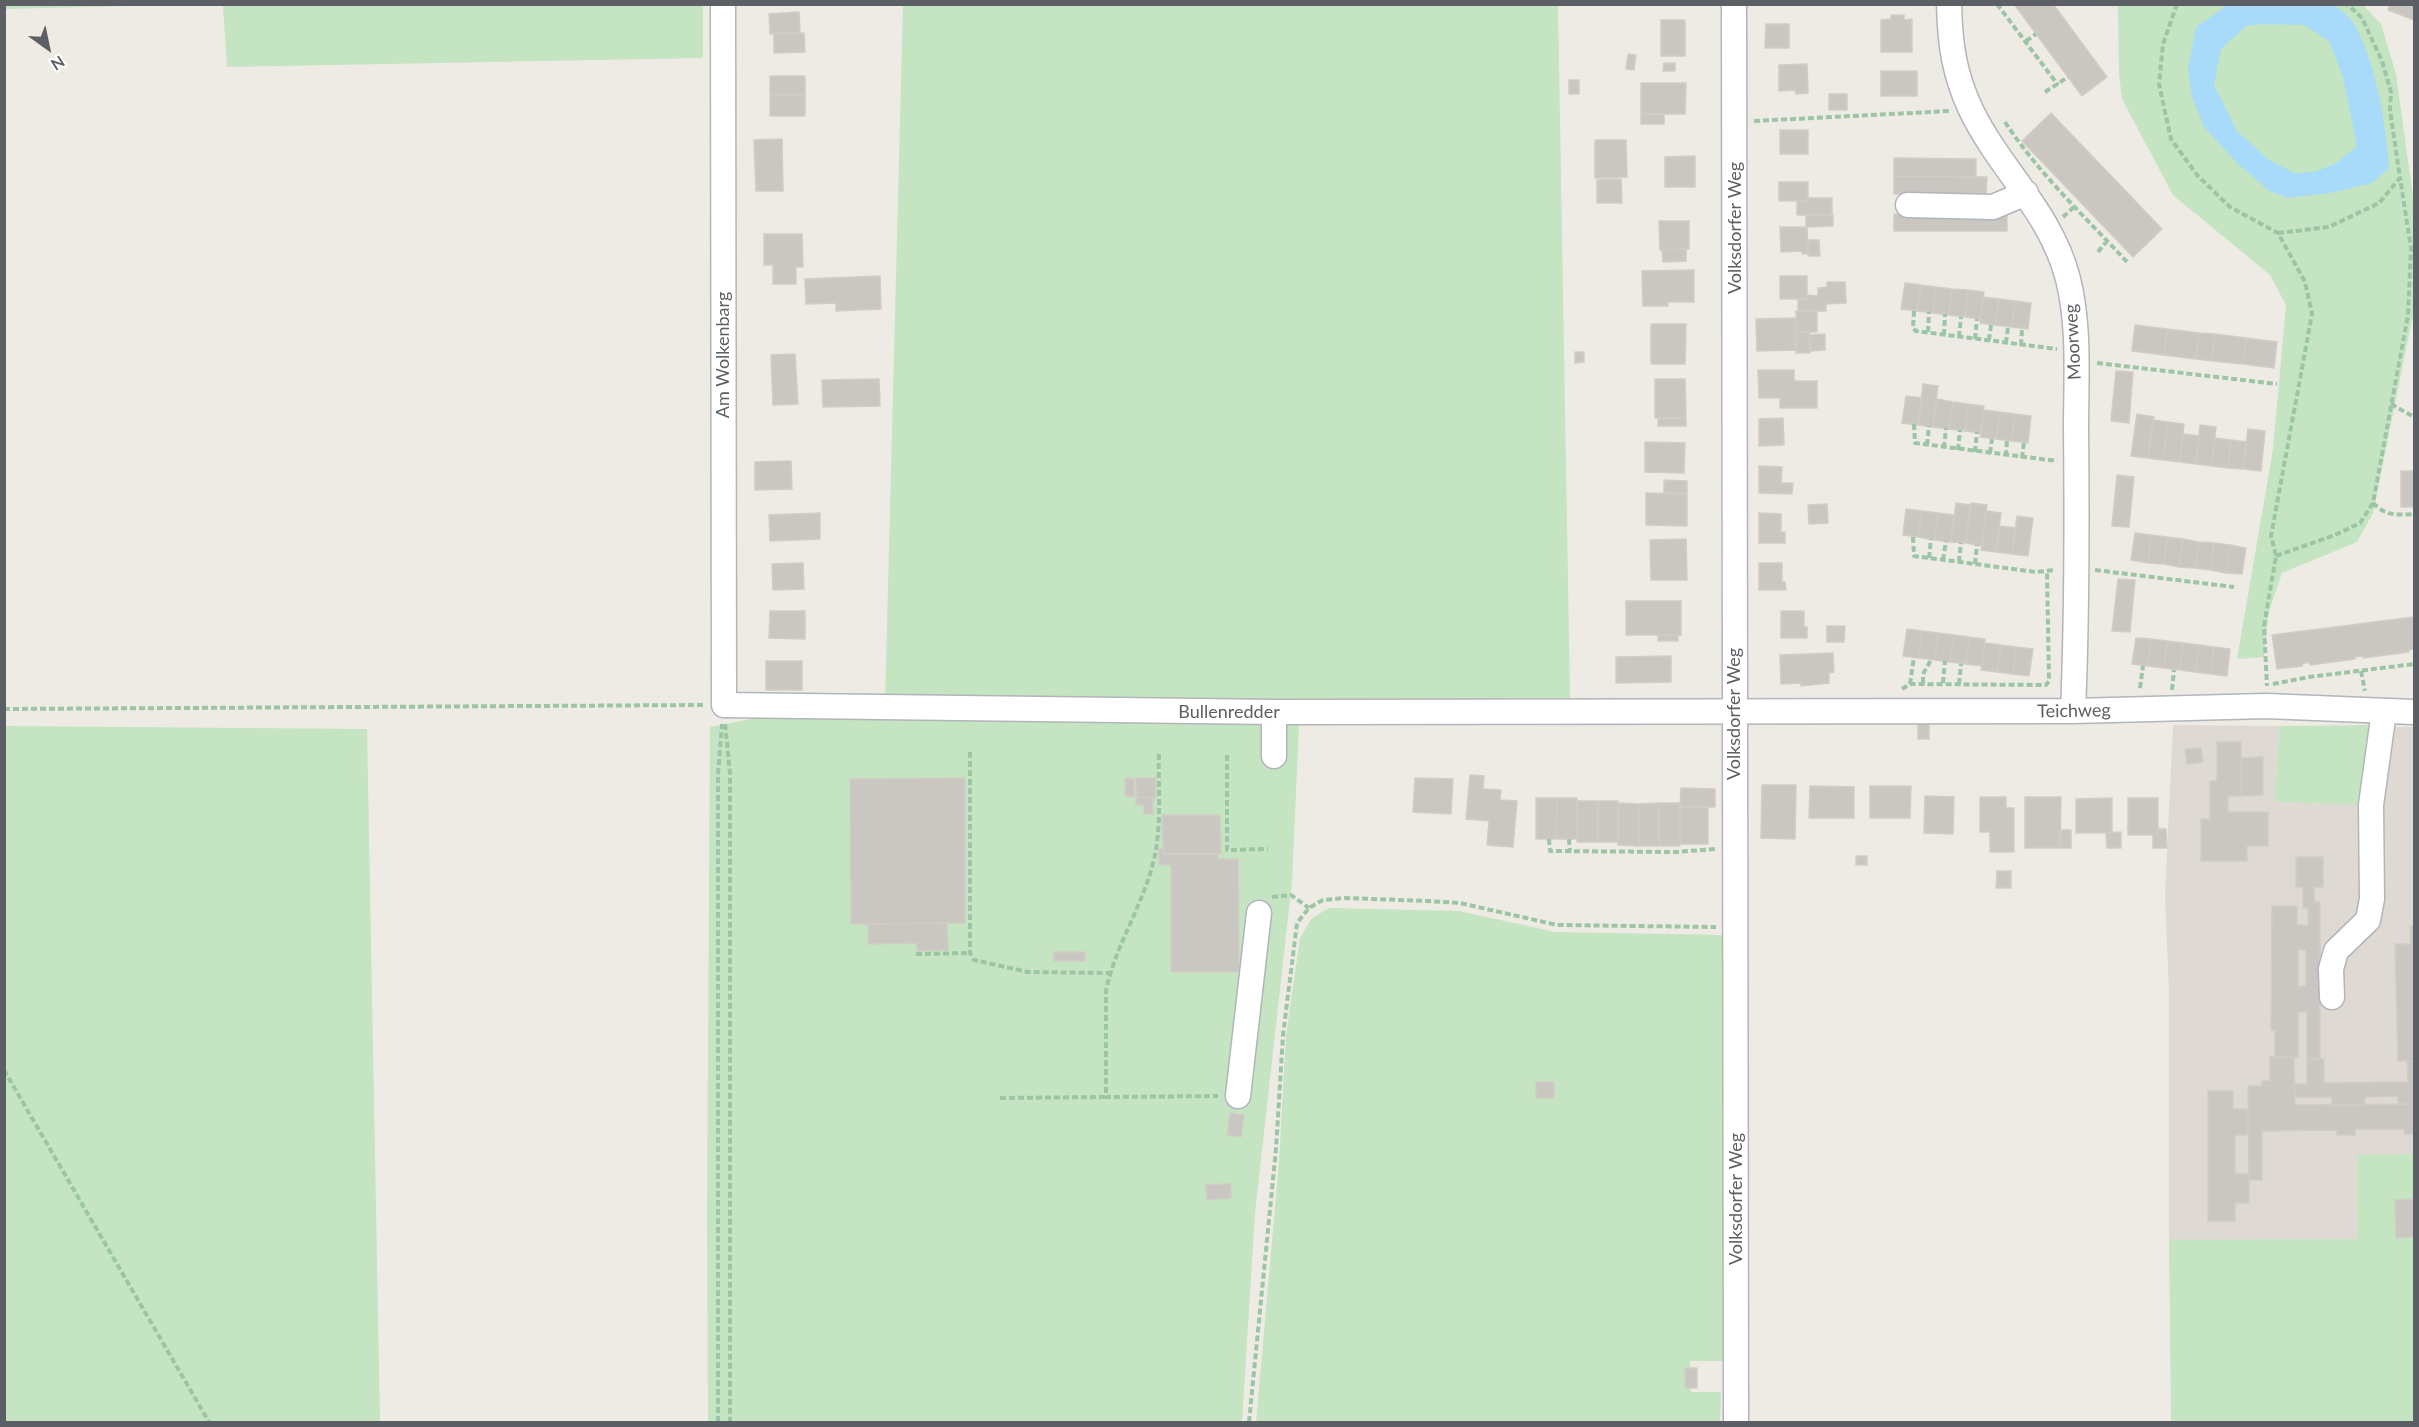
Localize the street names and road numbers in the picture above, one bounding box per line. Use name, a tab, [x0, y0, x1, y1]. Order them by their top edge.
street label: Volksdorfer Weg	[1724, 162, 1746, 294]
street label: Am Wolkenbarg	[712, 292, 734, 418]
street label: Moorweg	[2060, 303, 2086, 381]
street label: Volksdorfer Weg	[1723, 648, 1745, 780]
street label: Teichweg	[2037, 700, 2111, 722]
street label: Bullenredder	[1178, 701, 1280, 723]
street label: Volksdorfer Weg	[1725, 1133, 1747, 1265]

